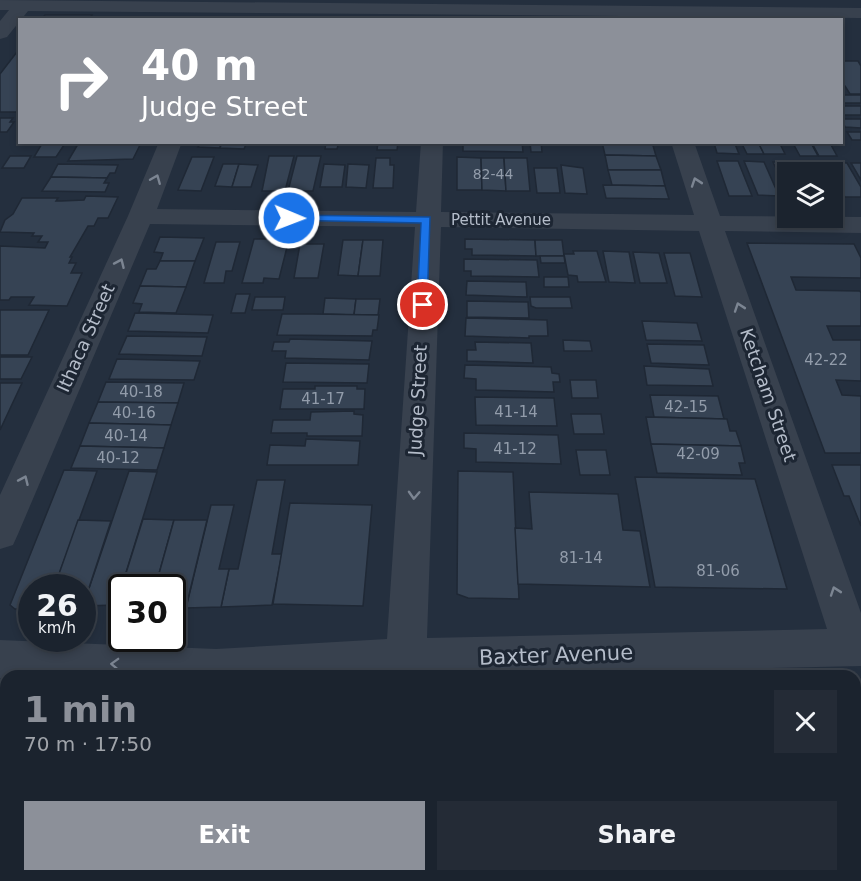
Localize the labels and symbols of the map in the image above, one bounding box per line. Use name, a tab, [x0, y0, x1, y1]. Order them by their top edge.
house number: 82-44	[473, 166, 513, 182]
one-way arrow	[149, 174, 161, 185]
one-way arrow	[691, 177, 703, 188]
position arrow	[257, 186, 321, 250]
street label: Pettit Avenue	[451, 211, 551, 229]
one-way arrow	[113, 259, 125, 270]
pin	[397, 279, 448, 330]
street label: Ithaca Street	[52, 280, 119, 395]
one-way arrow	[733, 302, 746, 313]
street label: Ketcham Street	[736, 326, 801, 464]
street label: Judge Street	[404, 344, 431, 457]
house number: 42-22	[804, 351, 848, 369]
house number: 40-18	[119, 383, 163, 401]
house number: 41-17	[301, 390, 345, 408]
house number: 42-15	[664, 398, 708, 416]
house number: 41-14	[494, 403, 538, 421]
house number: 40-16	[112, 404, 156, 422]
house number: 40-14	[104, 427, 148, 445]
house number: 41-12	[493, 440, 537, 458]
house number: 42-09	[676, 445, 720, 463]
house number: 40-12	[96, 449, 140, 467]
one-way arrow	[16, 475, 28, 486]
one-way arrow	[408, 490, 421, 499]
house number: 81-14	[559, 549, 603, 567]
house number: 81-06	[696, 562, 740, 580]
speed limit sign: 30	[108, 574, 186, 652]
one-way arrow	[830, 586, 842, 597]
street label: Baxter Avenue	[479, 640, 633, 670]
one-way arrow	[111, 657, 120, 670]

